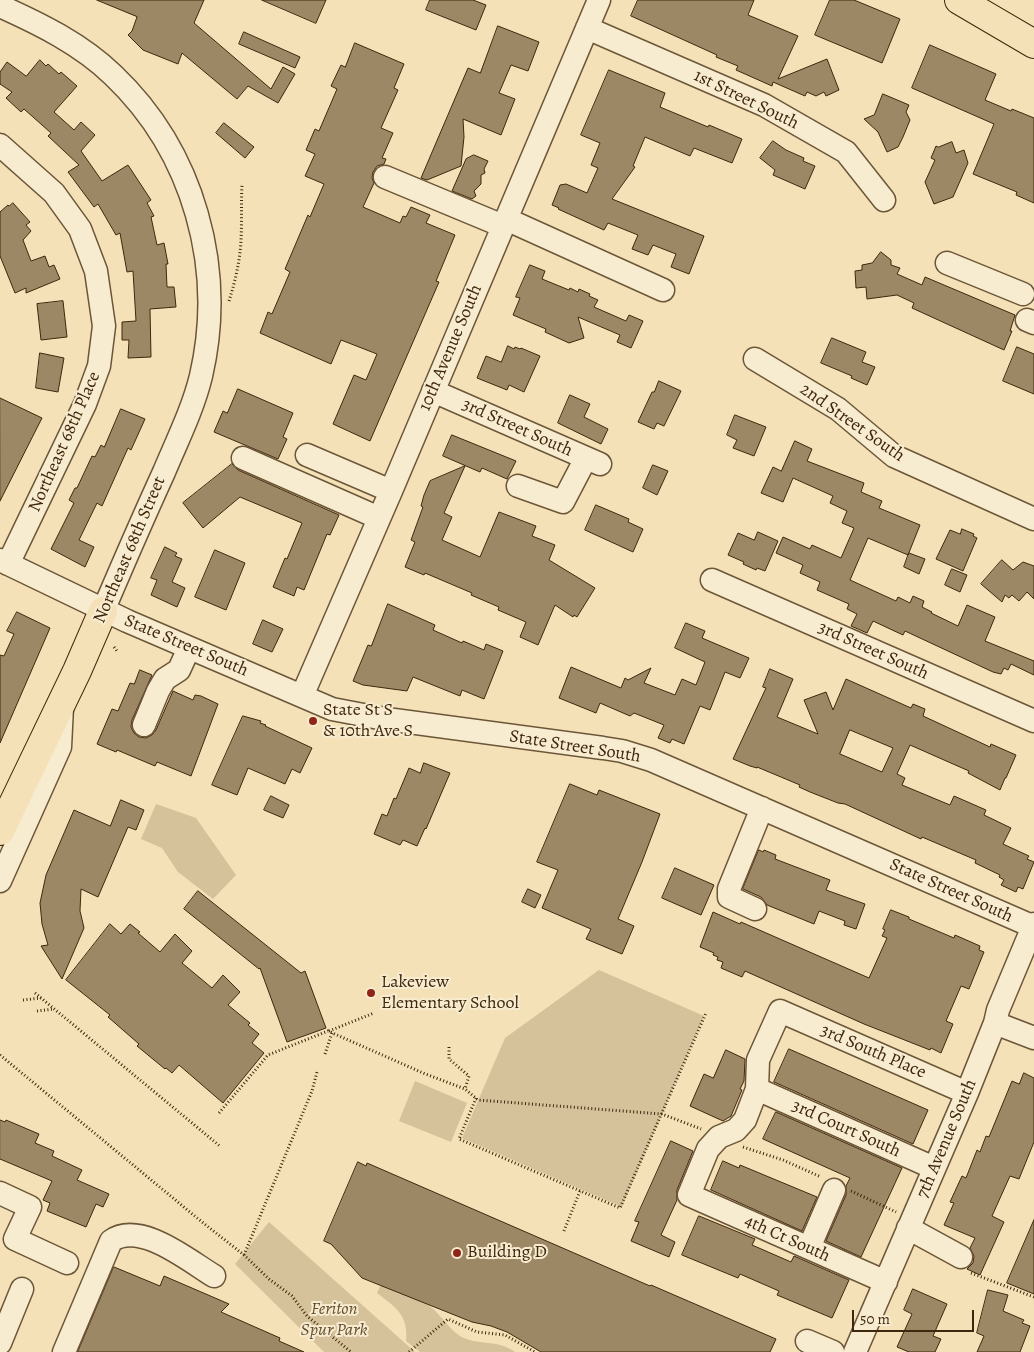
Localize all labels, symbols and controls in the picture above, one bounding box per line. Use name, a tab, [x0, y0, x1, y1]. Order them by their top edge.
street label: 1st Street South	[690, 65, 802, 135]
street label: 10th Avenue South	[415, 281, 487, 415]
street label: Northeast 68th Place	[24, 368, 106, 516]
street label: 2nd Street South	[795, 379, 909, 467]
street label: 3rd Street South	[458, 394, 576, 462]
street label: Northeast 68th Street	[89, 473, 171, 627]
street label: State Street South	[121, 610, 251, 682]
street label: 3rd Street South	[814, 617, 932, 685]
place label: State St S & 10th Ave S	[323, 700, 413, 742]
marker: State St S & 10th Ave S	[307, 715, 319, 727]
street label: State Street South	[508, 726, 642, 768]
street label: State Street South	[886, 854, 1016, 928]
place label: Lakeview Elementary School	[381, 972, 519, 1014]
marker: Lakeview Elementary School	[365, 987, 377, 999]
street label: 3rd South Place	[817, 1020, 929, 1084]
street label: 7th Avenue South	[912, 1076, 982, 1202]
street label: 3rd Court South	[788, 1095, 904, 1163]
street label: 4th Ct South	[741, 1211, 833, 1267]
place label: Building D	[467, 1242, 547, 1264]
marker: Building D	[451, 1247, 463, 1259]
park label: Feriton Spur Park	[301, 1299, 367, 1342]
scale bar	[854, 1300, 976, 1332]
text: 50 m	[860, 1309, 890, 1329]

